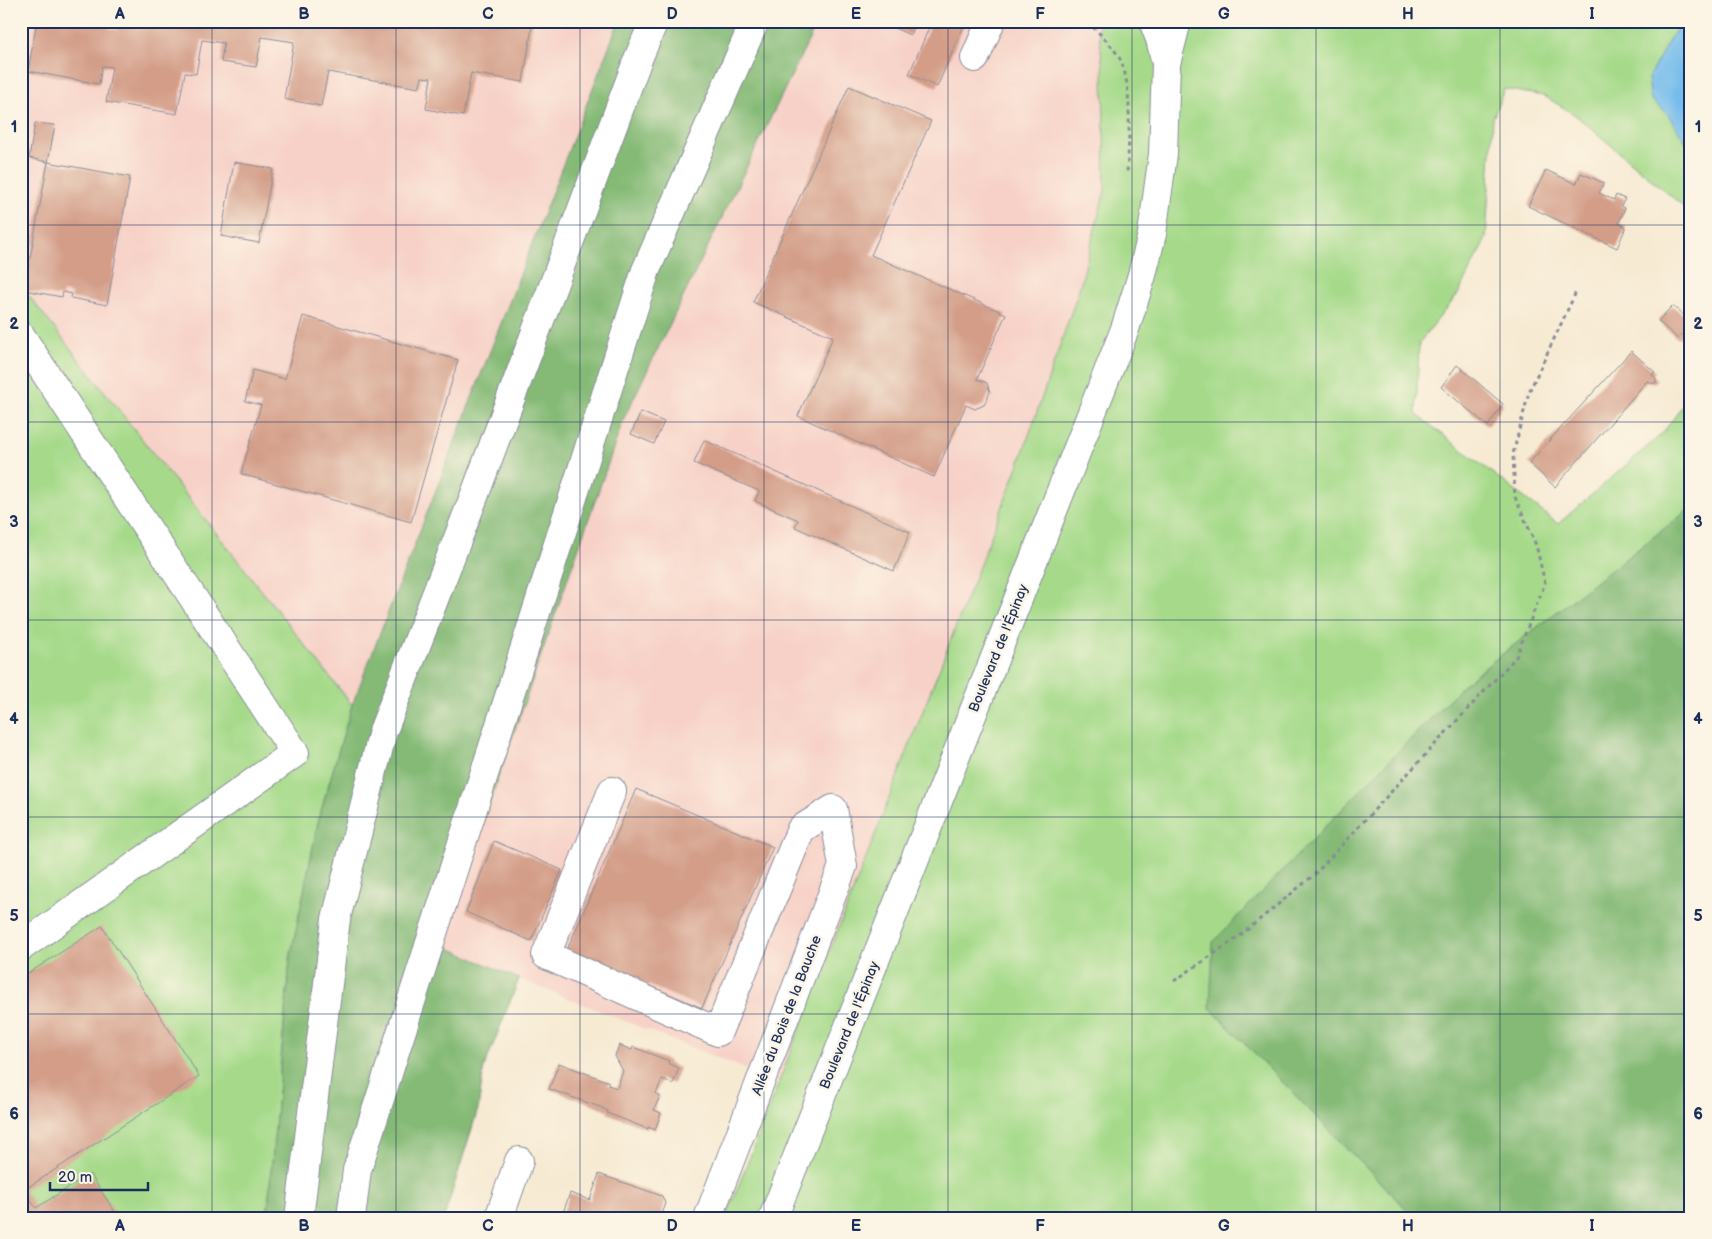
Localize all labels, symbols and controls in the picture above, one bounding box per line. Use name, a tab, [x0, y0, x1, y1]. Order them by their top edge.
text: A	[114, 5, 125, 24]
text: B	[298, 5, 310, 24]
text: C	[482, 5, 494, 24]
text: D	[666, 5, 678, 24]
text: E	[851, 5, 861, 24]
text: F	[1035, 5, 1045, 24]
text: G	[1218, 5, 1230, 24]
text: H	[1402, 5, 1414, 24]
text: I	[1589, 5, 1595, 24]
text: 1	[11, 118, 17, 137]
text: 1	[1695, 118, 1701, 137]
text: 2	[9, 315, 19, 334]
text: 2	[1693, 315, 1703, 334]
text: 3	[9, 513, 19, 532]
text: 3	[1693, 513, 1703, 532]
street label: Boulevard de l'Épinay	[964, 581, 1032, 715]
text: 4	[9, 710, 19, 729]
text: 4	[1693, 710, 1703, 729]
text: 5	[9, 907, 19, 926]
text: 5	[1693, 907, 1703, 926]
street label: Allée du Bois de la Bauche	[748, 933, 825, 1098]
street label: Boulevard de l'Épinay	[815, 958, 883, 1092]
text: 6	[9, 1105, 19, 1124]
text: 6	[1693, 1105, 1703, 1124]
scale bar	[50, 1159, 148, 1191]
text: 20 m	[58, 1168, 92, 1187]
text: A	[114, 1217, 125, 1236]
text: B	[298, 1217, 310, 1236]
text: C	[482, 1217, 494, 1236]
text: D	[666, 1217, 678, 1236]
text: E	[851, 1217, 861, 1236]
text: F	[1035, 1217, 1045, 1236]
text: G	[1218, 1217, 1230, 1236]
text: H	[1402, 1217, 1414, 1236]
text: I	[1589, 1217, 1595, 1236]

